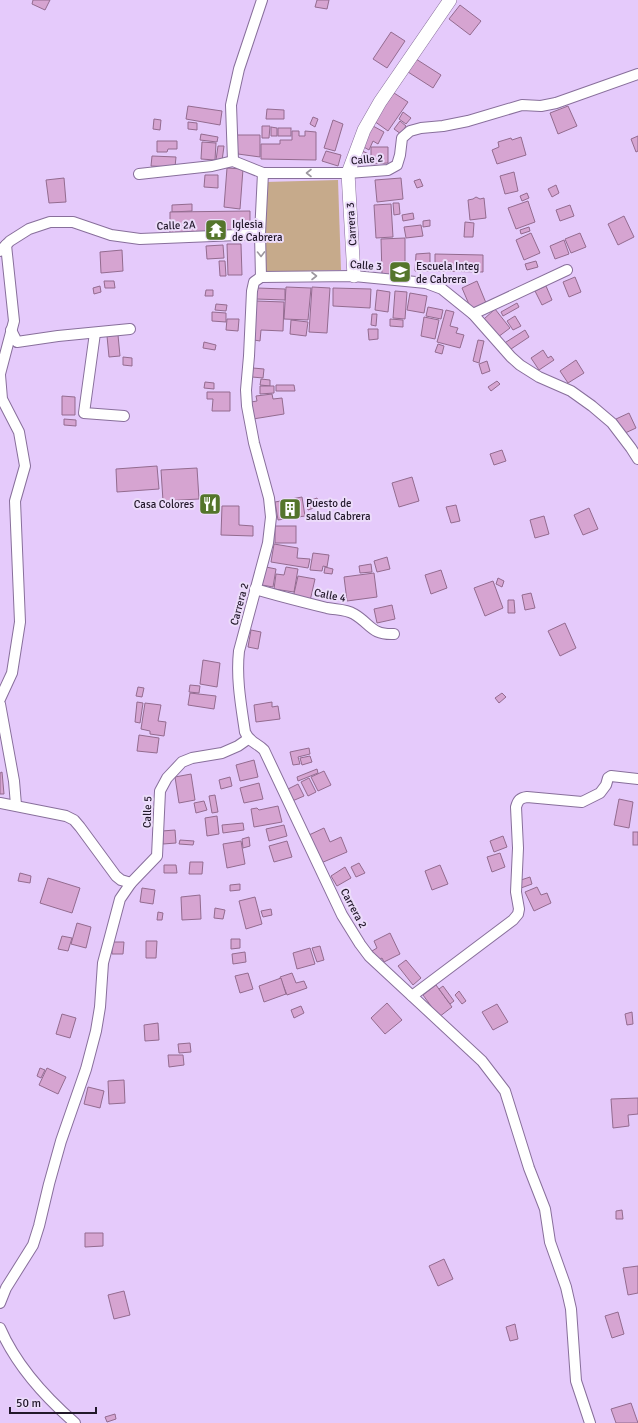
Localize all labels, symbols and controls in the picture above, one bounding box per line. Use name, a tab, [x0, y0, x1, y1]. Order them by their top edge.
street label: Calle 2	[350, 152, 384, 167]
one-way arrow	[306, 169, 312, 177]
street label: Carrera 3	[343, 202, 359, 246]
temple icon: Iglesia de Cabrera	[203, 217, 229, 243]
street label: Calle 2A	[156, 218, 196, 233]
place label: Iglesia de Cabrera	[232, 218, 283, 244]
one-way arrow	[257, 251, 265, 257]
street label: Calle 3	[349, 258, 383, 273]
school or university icon: Escuela Integ de Cabrera	[387, 259, 413, 285]
place label: Escuela Integ de Cabrera	[416, 260, 479, 286]
one-way arrow	[311, 272, 317, 280]
restaurant icon: Casa Colores	[197, 491, 223, 517]
building icon: Puesto de salud Cabrera	[277, 496, 303, 522]
place label: Puesto de salud Cabrera	[306, 497, 371, 523]
place label: Casa Colores	[134, 498, 194, 511]
street label: Carrera 2	[228, 581, 251, 627]
street label: Calle 4	[313, 586, 347, 605]
street label: Calle 5	[140, 796, 155, 828]
street label: Carrera 2	[338, 886, 370, 931]
scale bar	[10, 1389, 96, 1415]
text: 50 m	[16, 1396, 41, 1411]

